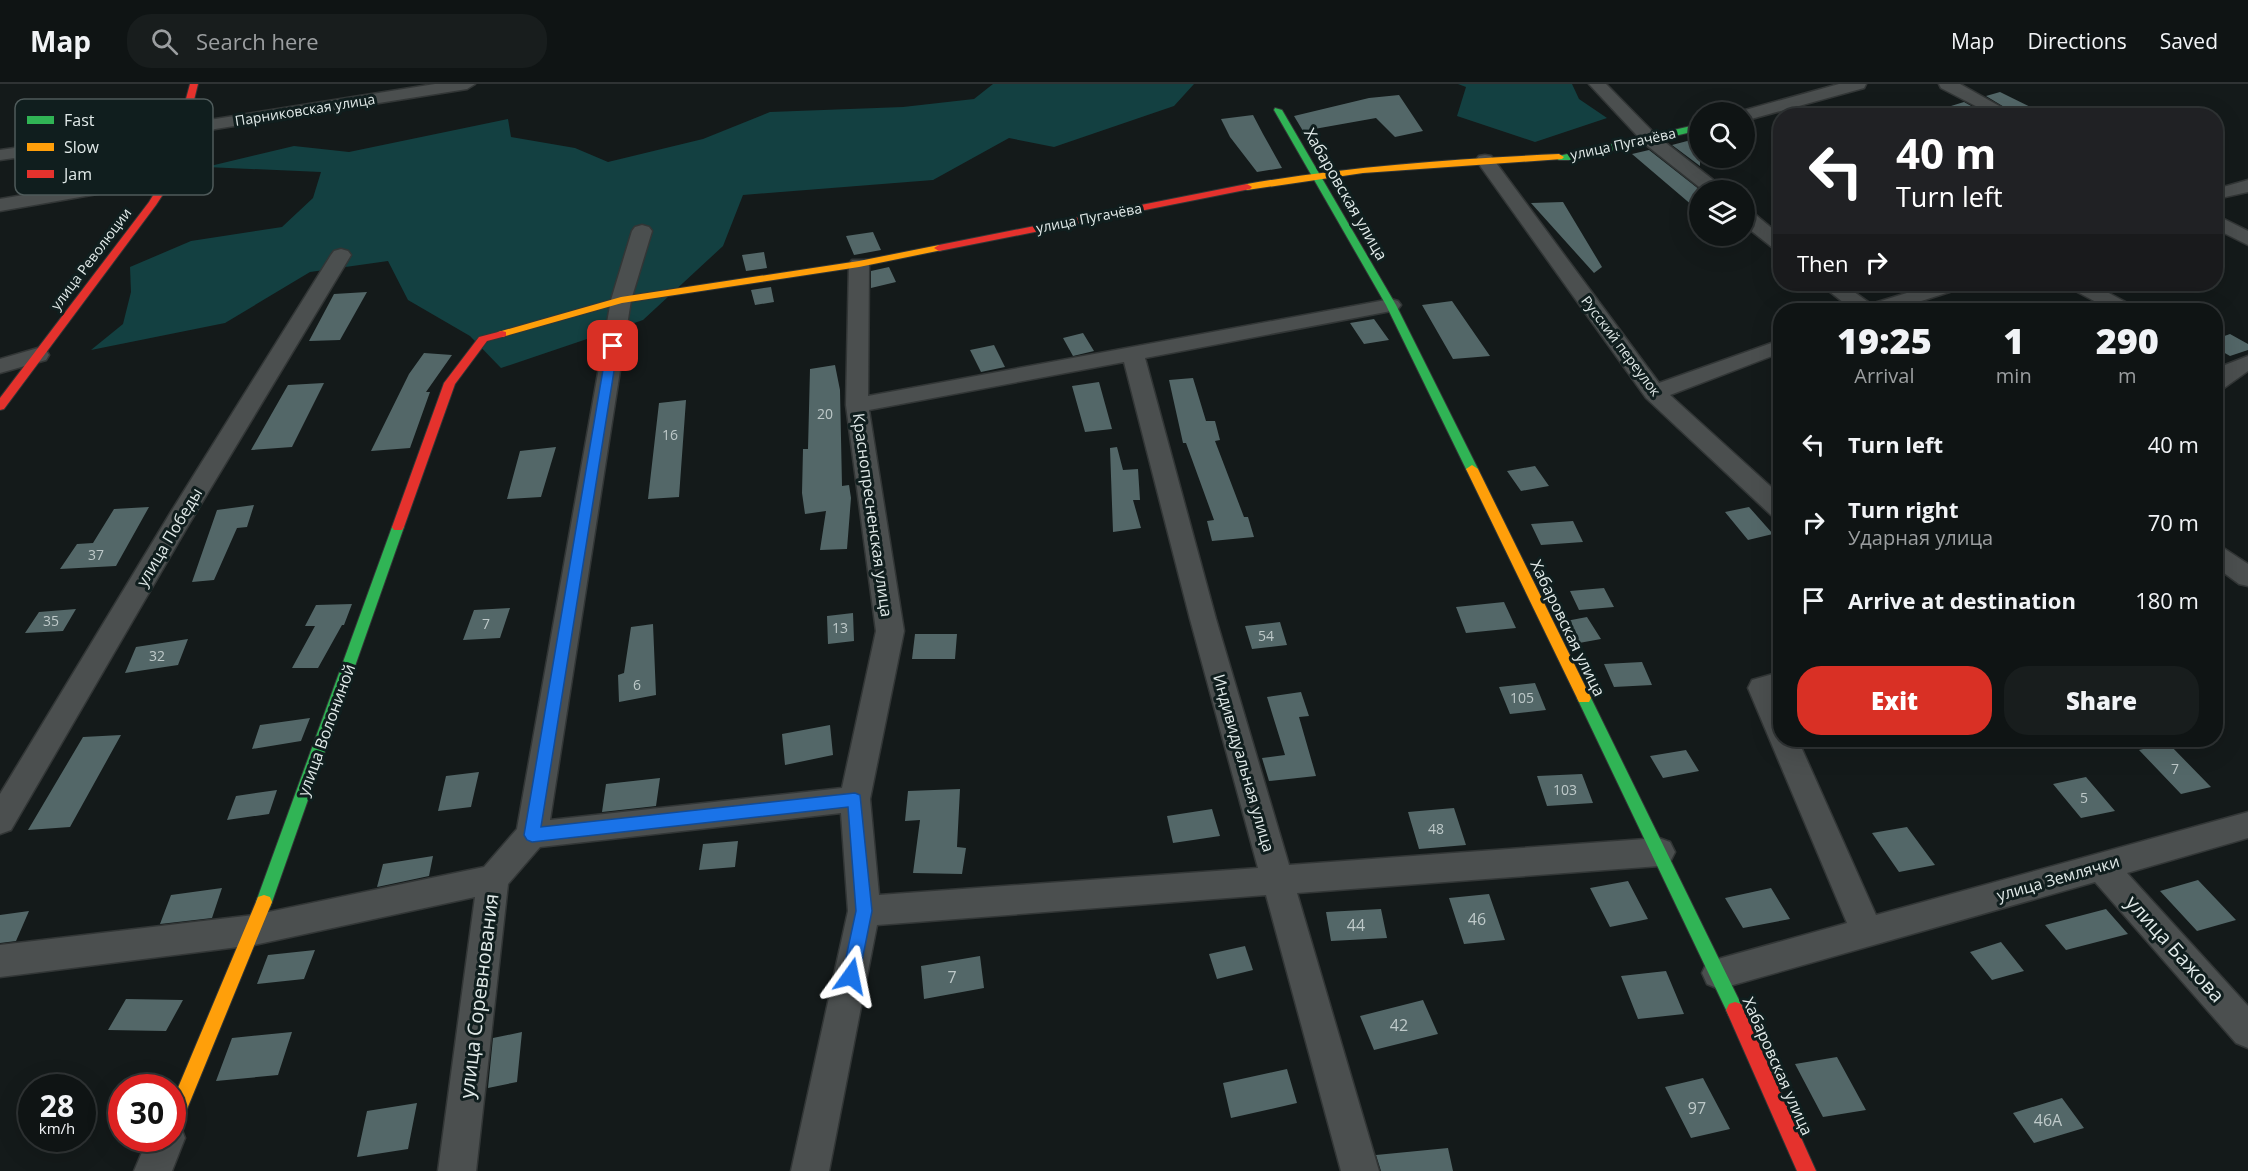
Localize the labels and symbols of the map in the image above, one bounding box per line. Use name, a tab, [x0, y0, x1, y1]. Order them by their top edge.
street label: Парниковская улица	[234, 89, 376, 130]
legend	[15, 99, 213, 195]
text: Fast	[64, 109, 95, 131]
street label: улица Пугачёва	[1568, 123, 1677, 164]
street label: Хабаровская улица	[1299, 124, 1393, 264]
text: Slow	[64, 136, 99, 158]
text: Jam	[62, 163, 92, 185]
street label: улица Пугачёва	[1034, 198, 1143, 237]
street label: улица Революции	[46, 204, 135, 314]
street label: Русский переулок	[1577, 292, 1666, 400]
pin	[587, 320, 638, 371]
house number: 20	[817, 404, 833, 423]
street label: Краснопресненская улица	[848, 412, 898, 618]
house number: 16	[662, 425, 678, 444]
street label: улица Победы	[131, 483, 207, 591]
house number: 37	[88, 545, 104, 564]
street label: Хабаровская улица	[1525, 556, 1611, 700]
house number: 35	[43, 611, 59, 630]
house number: 7	[482, 614, 490, 633]
house number: 13	[832, 618, 848, 637]
house number: 54	[1258, 626, 1274, 645]
house number: 32	[149, 646, 165, 665]
street label: улица Волониной	[292, 661, 360, 799]
street label: Индивидуальная улица	[1208, 672, 1280, 854]
house number: 6	[633, 675, 641, 694]
house number: 105	[1510, 688, 1534, 707]
house number: 7	[2171, 759, 2179, 778]
house number: 103	[1553, 780, 1577, 799]
house number: 5	[2080, 788, 2088, 807]
house number: 48	[1428, 819, 1444, 838]
street label: улица Землячки	[1994, 850, 2122, 906]
street label: улица Бажова	[2120, 889, 2231, 1008]
street label: улица Соревнования	[453, 892, 504, 1100]
house number: 46	[1468, 908, 1486, 930]
house number: 44	[1347, 914, 1365, 936]
position arrow	[819, 944, 883, 1008]
house number: 7	[947, 966, 957, 988]
street label: Хабаровская улица	[1738, 993, 1818, 1139]
house number: 42	[1390, 1014, 1408, 1036]
speed limit sign: 30	[108, 1074, 186, 1152]
house number: 97	[1688, 1097, 1706, 1119]
house number: 46А	[2034, 1109, 2063, 1131]

